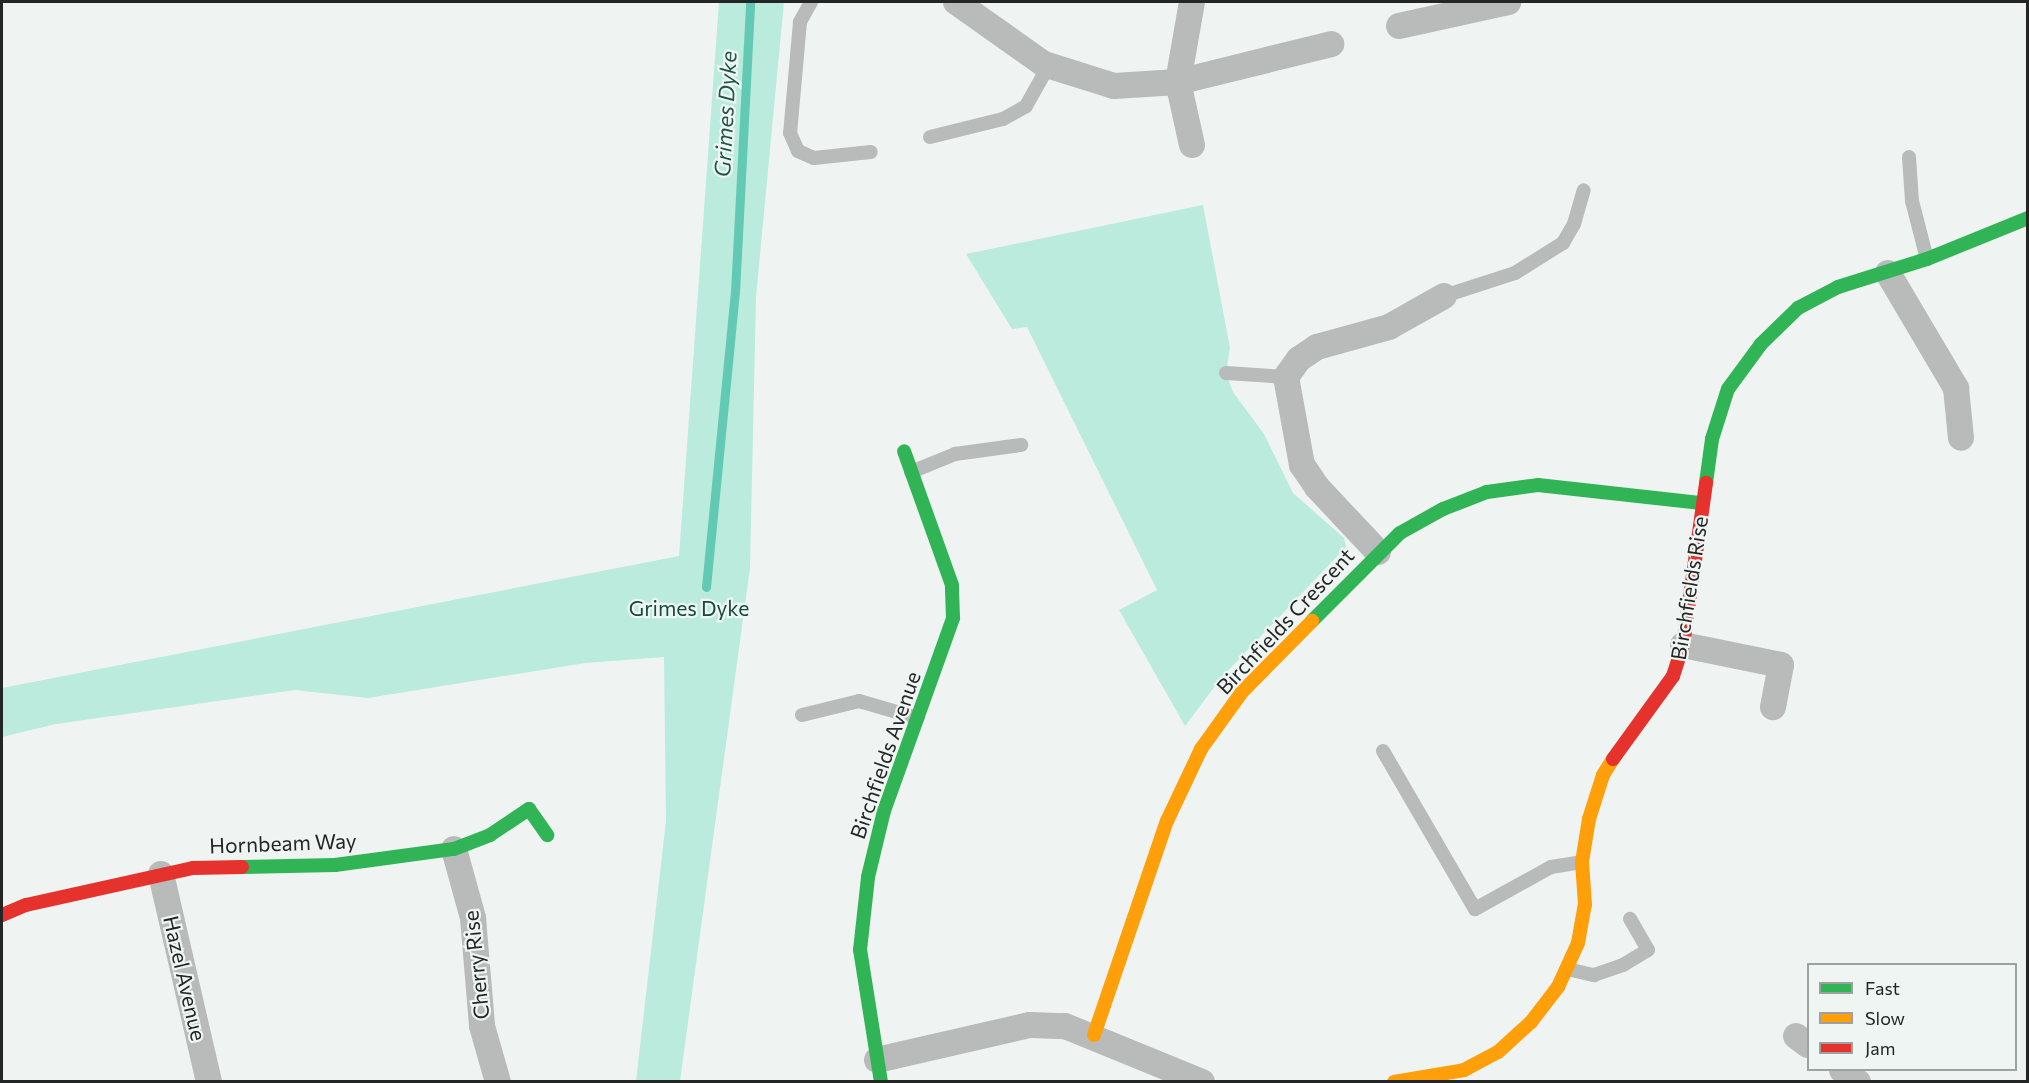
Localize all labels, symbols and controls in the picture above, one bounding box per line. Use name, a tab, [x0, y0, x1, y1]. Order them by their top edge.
water label: Grimes Dyke	[709, 50, 741, 178]
street label: Birchfields Rise	[1665, 514, 1713, 662]
street label: Birchfields Crescent	[1211, 543, 1359, 699]
park label: Grimes Dyke	[629, 595, 749, 621]
street label: Birchfields Avenue	[845, 668, 925, 842]
street label: Hornbeam Way	[209, 828, 357, 858]
street label: Cherry Rise	[458, 909, 494, 1021]
street label: Hazel Avenue	[158, 913, 212, 1043]
legend	[1807, 963, 2017, 1071]
text: Fast	[1865, 977, 1900, 999]
text: Slow	[1865, 1007, 1905, 1029]
text: Jam	[1865, 1037, 1895, 1059]

